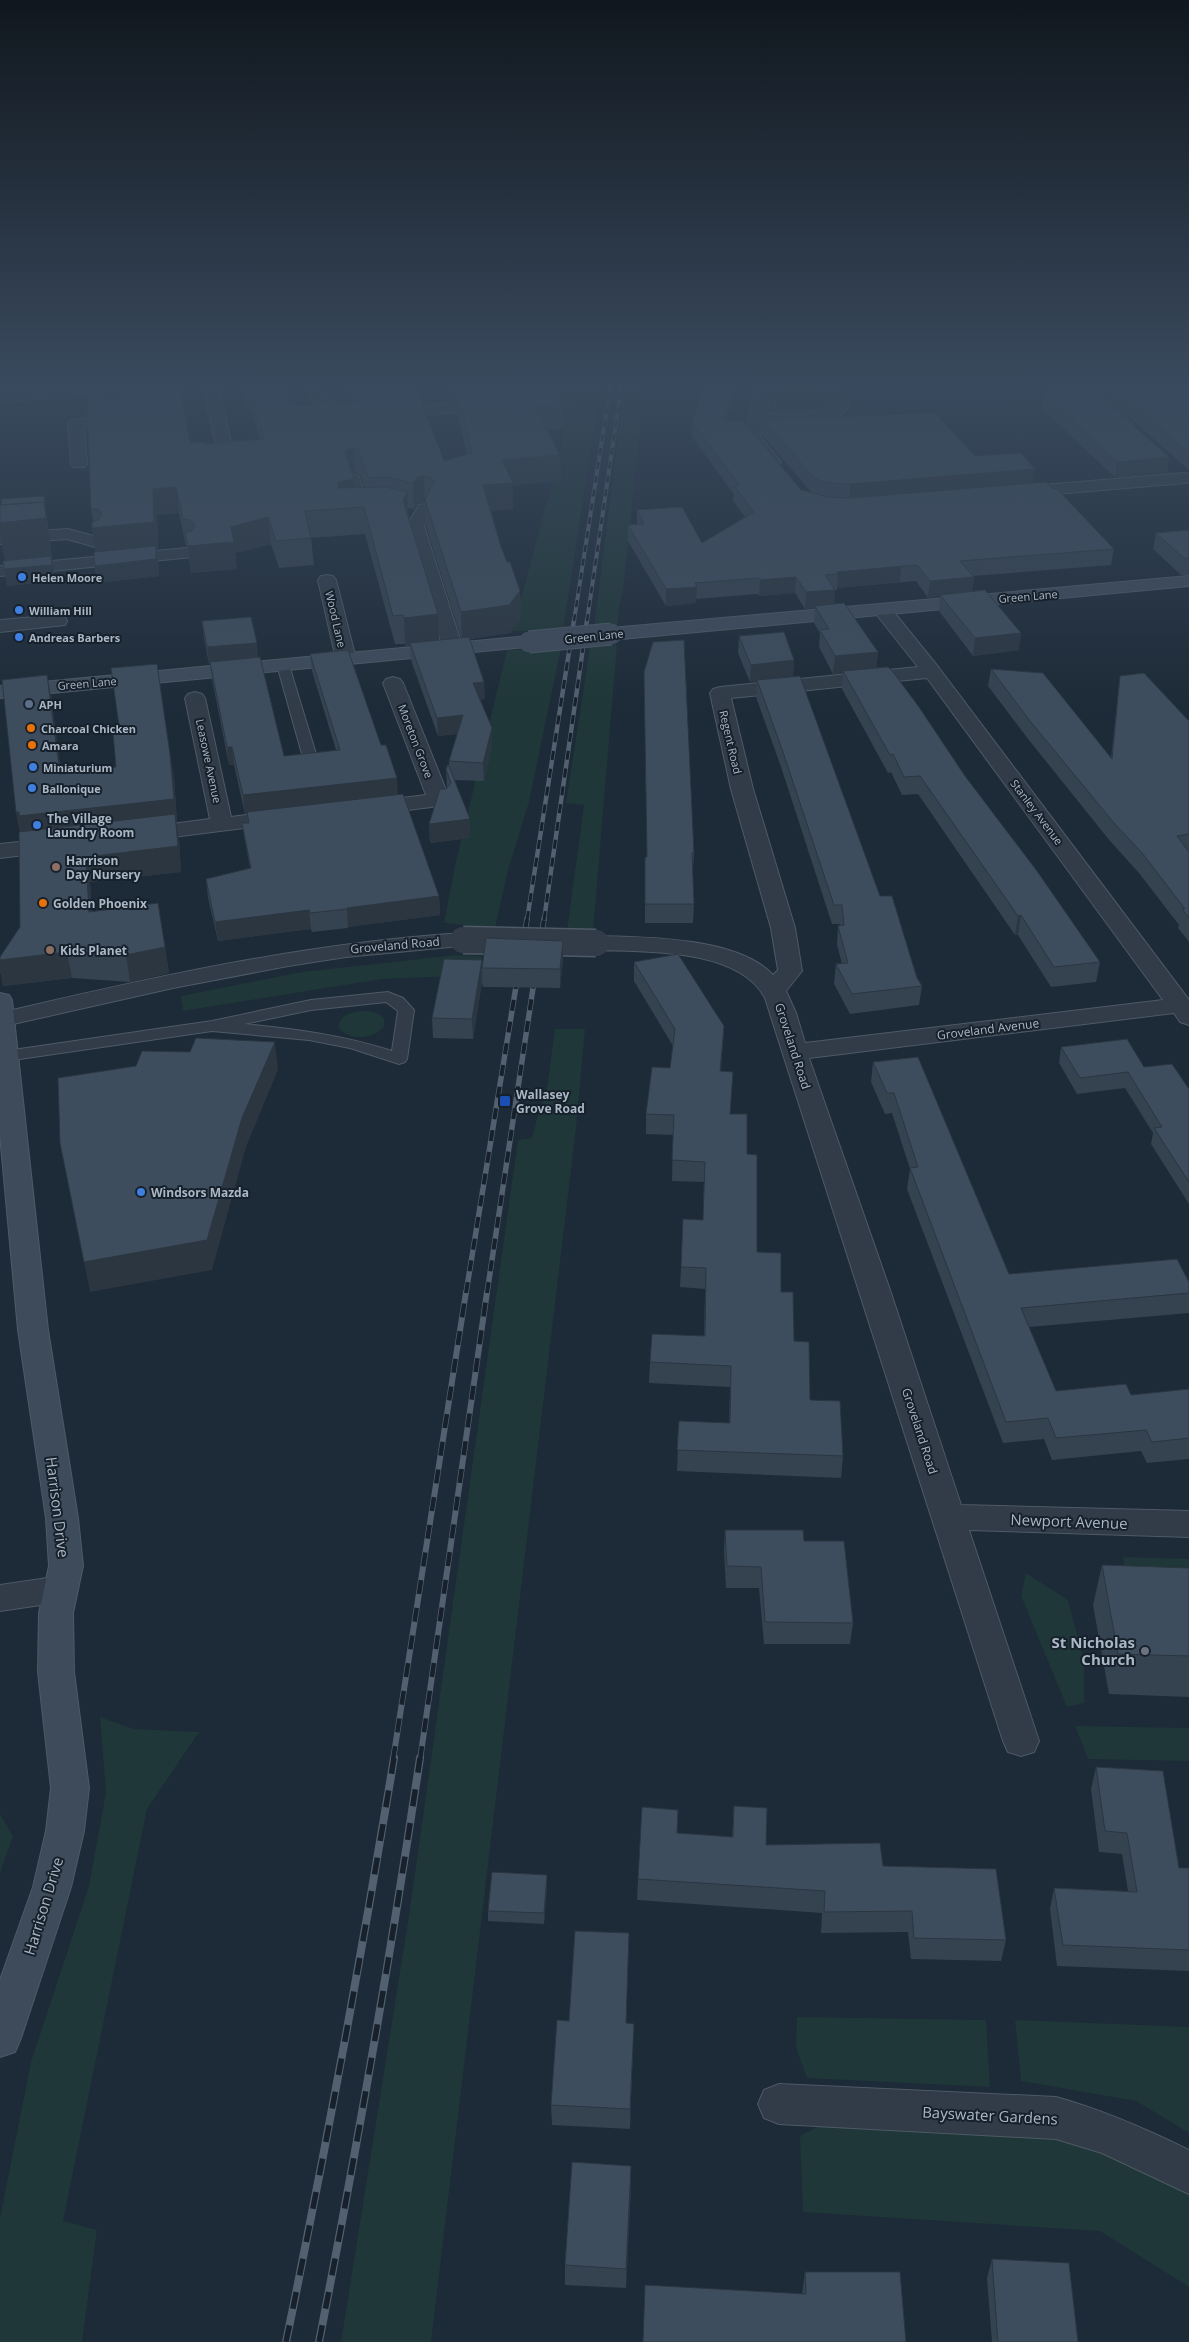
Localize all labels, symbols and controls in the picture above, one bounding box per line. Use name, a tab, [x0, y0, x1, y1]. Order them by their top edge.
place label: Helen Moore	[32, 570, 103, 585]
marker: Helen Moore	[16, 571, 28, 583]
street label: Green Lane	[998, 586, 1058, 606]
street label: Wood Lane	[322, 589, 350, 649]
place label: William Hill	[29, 603, 92, 618]
marker: William Hill	[13, 604, 25, 616]
street label: Green Lane	[564, 625, 624, 647]
place label: Andreas Barbers	[29, 630, 121, 645]
marker: Andreas Barbers	[13, 631, 25, 643]
street label: Green Lane	[57, 673, 117, 693]
place label: APH	[39, 697, 62, 712]
marker: APH	[23, 698, 35, 710]
street label: Moreton Grove	[395, 702, 437, 780]
street label: Regent Road	[716, 709, 746, 775]
street label: Leasowe Avenue	[193, 718, 225, 804]
place label: Charcoal Chicken	[41, 721, 136, 736]
marker: Charcoal Chicken	[25, 722, 37, 734]
place label: Amara	[42, 738, 79, 753]
marker: Amara	[26, 739, 38, 751]
place label: Miniaturium	[43, 760, 112, 775]
marker: Miniaturium	[27, 761, 39, 773]
street label: Stanley Avenue	[1007, 776, 1067, 848]
place label: Ballonique	[42, 781, 101, 796]
marker: Ballonique	[26, 782, 38, 794]
place label: The Village Laundry Room	[47, 810, 134, 841]
marker: The Village Laundry Room	[31, 819, 43, 831]
place label: Harrison Day Nursery	[66, 852, 141, 883]
marker: Harrison Day Nursery	[50, 861, 62, 873]
place label: Golden Phoenix	[53, 895, 147, 912]
marker: Golden Phoenix	[37, 897, 49, 909]
street label: Groveland Road	[350, 933, 440, 957]
place label: Kids Planet	[60, 942, 127, 959]
marker: Kids Planet	[44, 944, 56, 956]
street label: Groveland Road	[771, 1001, 815, 1091]
street label: Groveland Avenue	[936, 1014, 1040, 1044]
place label: Wallasey Grove Road	[516, 1086, 585, 1117]
marker: Wallasey Grove Road	[498, 1094, 512, 1108]
place label: Windsors Mazda	[151, 1184, 249, 1201]
marker: Windsors Mazda	[135, 1186, 147, 1198]
street label: Groveland Road	[898, 1386, 942, 1476]
street label: Harrison Drive	[42, 1455, 74, 1559]
street label: Newport Avenue	[1010, 1509, 1128, 1533]
place label: St Nicholas Church	[1052, 1632, 1135, 1669]
marker: St Nicholas Church	[1139, 1645, 1151, 1657]
street label: Harrison Drive	[19, 1855, 67, 1957]
street label: Bayswater Gardens	[922, 2101, 1058, 2129]

